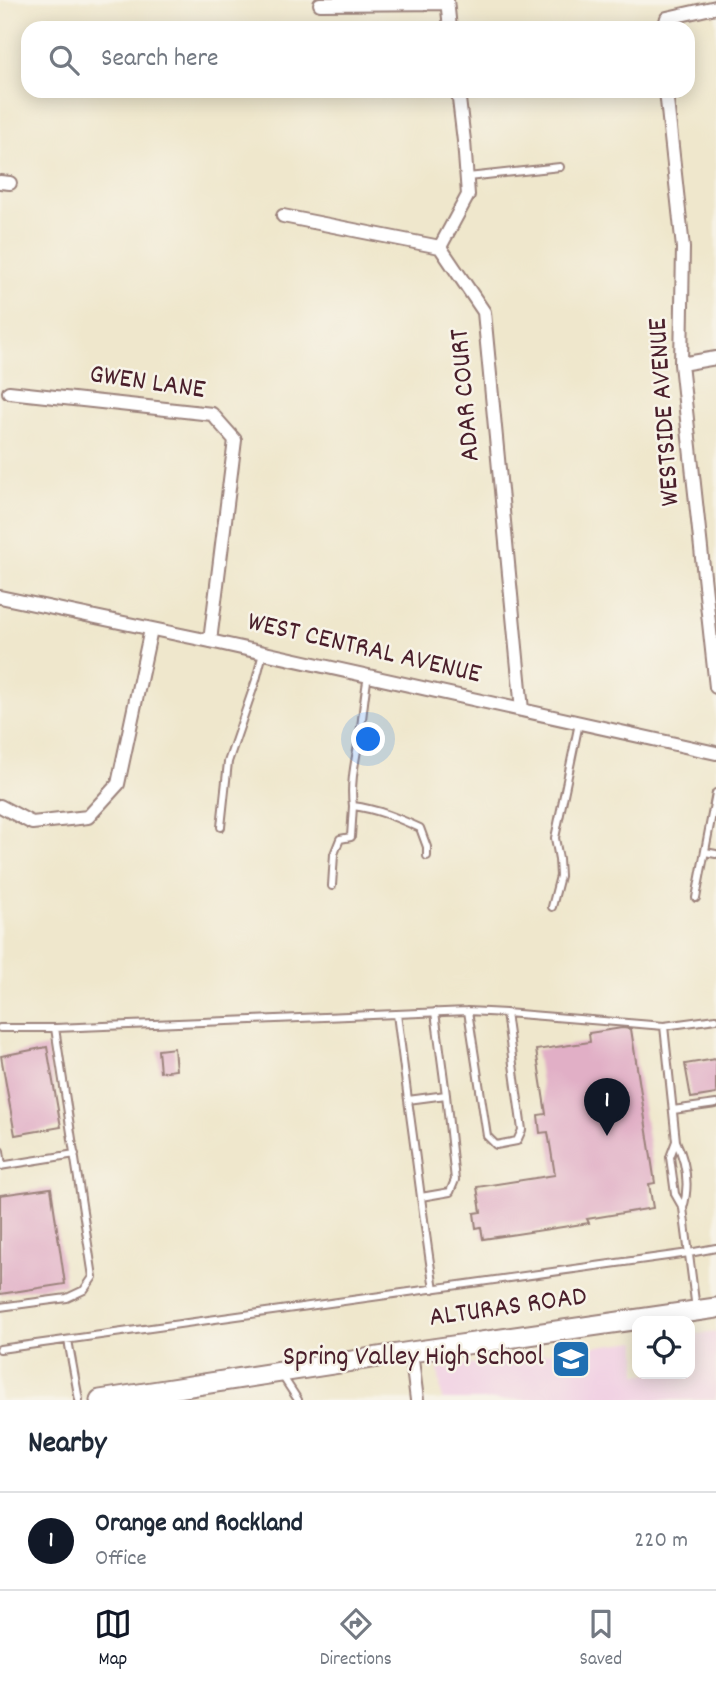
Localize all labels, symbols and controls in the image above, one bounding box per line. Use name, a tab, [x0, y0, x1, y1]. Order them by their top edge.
search box	[21, 21, 695, 98]
icon: search	[45, 41, 83, 79]
text: Search here	[101, 41, 219, 78]
street label: WESTSIDE AVENUE	[639, 316, 693, 507]
street label: ADAR COURT	[441, 327, 493, 463]
street label: GWEN LANE	[87, 356, 208, 412]
street label: WEST CENTRAL AVENUE	[243, 604, 485, 696]
your location	[351, 722, 385, 756]
pin: 1	[584, 1078, 630, 1136]
street label: ALTURAS ROAD	[427, 1278, 589, 1340]
map controls	[632, 1316, 695, 1379]
button: locate	[632, 1316, 695, 1379]
school or university icon: Spring Valley High School	[550, 1338, 592, 1380]
place label: Spring Valley High School	[283, 1339, 544, 1379]
text: Nearby	[28, 1424, 106, 1467]
text: Orange and Rockland	[95, 1506, 303, 1543]
text: 1	[48, 1525, 54, 1558]
text: 220 m	[634, 1525, 688, 1558]
text: Office	[95, 1543, 147, 1576]
tab: Map	[94, 1605, 132, 1674]
tab: Directions	[320, 1605, 392, 1674]
tab: Saved	[580, 1605, 622, 1674]

